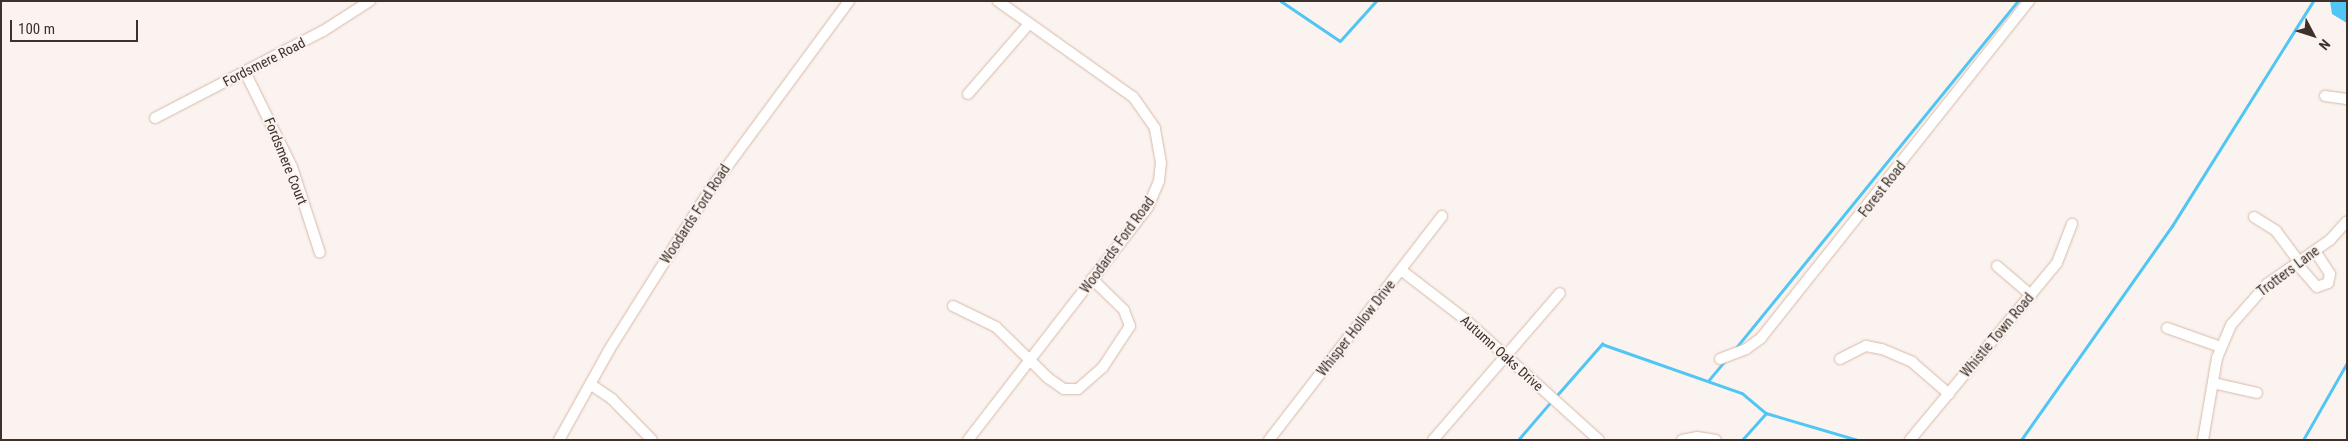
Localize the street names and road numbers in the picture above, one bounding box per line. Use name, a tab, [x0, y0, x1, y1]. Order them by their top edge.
street label: Fordsmere Road	[220, 34, 308, 90]
street label: Fordsmere Court	[261, 115, 311, 207]
street label: Forest Road	[1855, 158, 1909, 220]
street label: Woodards Ford Road	[657, 161, 733, 267]
street label: Woodards Ford Road	[1076, 194, 1158, 296]
street label: Trotters Lane	[2254, 242, 2322, 300]
street label: Whisper Hollow Drive	[1313, 277, 1399, 379]
street label: Whistle Town Road	[1957, 289, 2037, 381]
street label: Autumn Oaks Drive	[1457, 312, 1547, 394]

